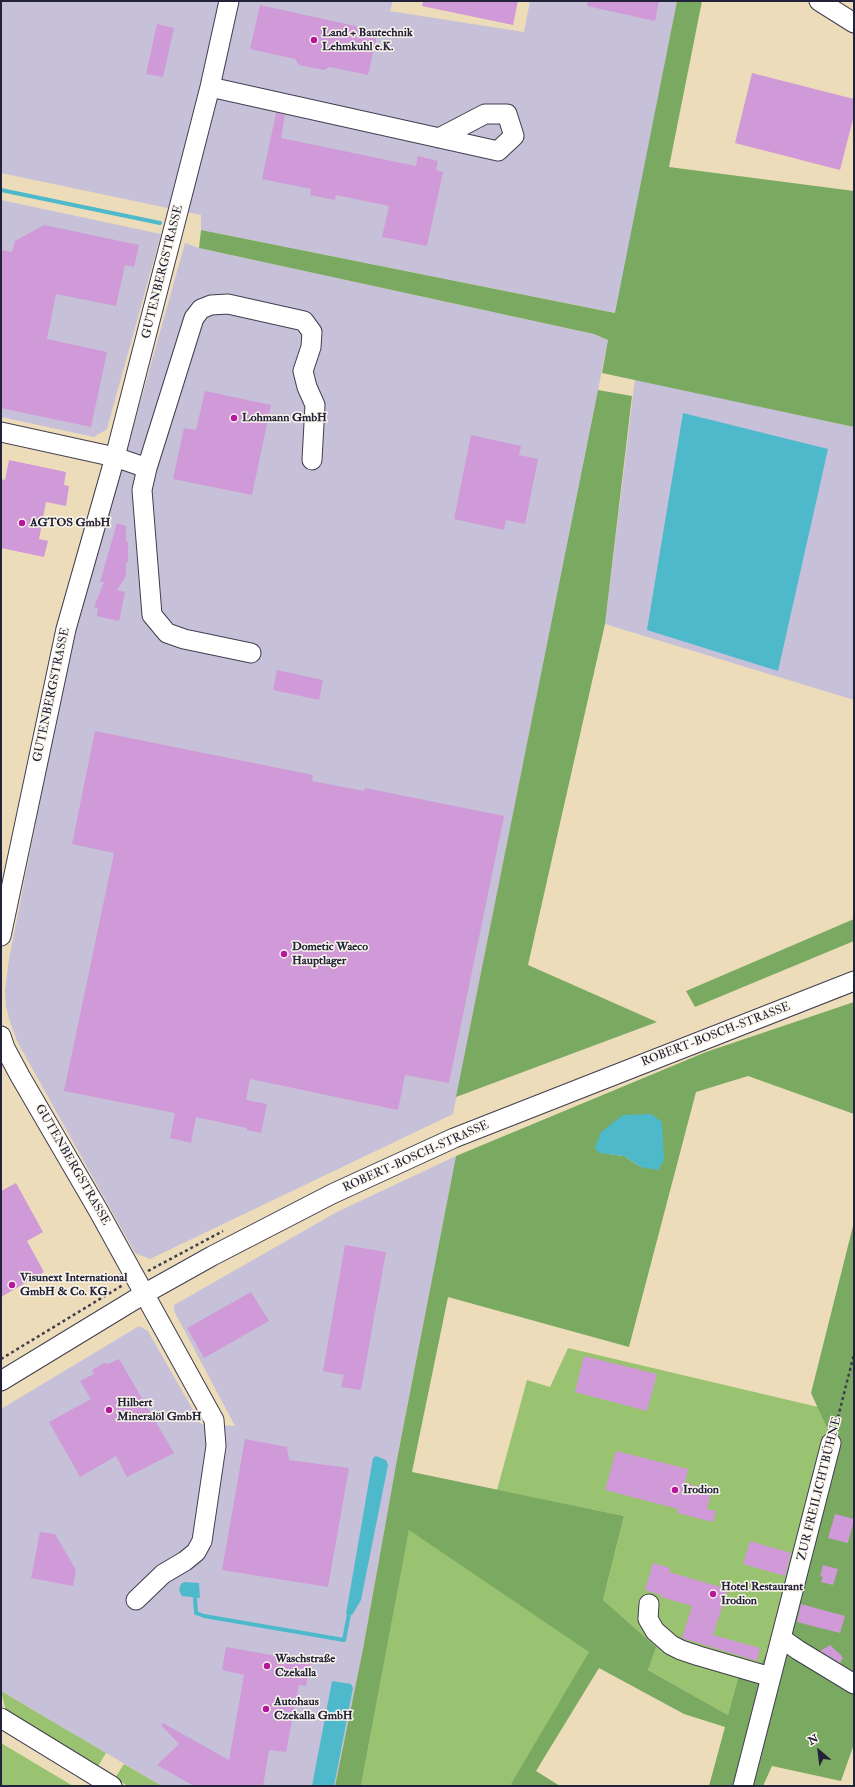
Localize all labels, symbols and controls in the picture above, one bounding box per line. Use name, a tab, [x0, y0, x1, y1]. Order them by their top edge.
place label: Land + Bautechnik Lehmkuhl e.K.	[322, 26, 413, 54]
marker: Land + Bautechnik Lehmkuhl e.K.	[309, 35, 319, 45]
street label: GUTENBERGSTRASSE	[139, 204, 187, 340]
place label: Lohmann GmbH	[242, 411, 327, 425]
marker: Lohmann GmbH	[229, 413, 239, 423]
place label: AGTOS GmbH	[30, 516, 110, 530]
marker: AGTOS GmbH	[17, 518, 27, 528]
street label: GUTENBERGSTRASSE	[31, 626, 73, 764]
place label: Dometic Waeco Hauptlager	[292, 940, 368, 968]
marker: Dometic Waeco Hauptlager	[279, 949, 289, 959]
street label: ROBERT-BOSCH-STRASSE	[639, 1000, 793, 1070]
street label: GUTENBERGSTRASSE	[31, 1102, 113, 1228]
street label: ROBERT-BOSCH-STRASSE	[341, 1118, 491, 1196]
place label: Visunext International GmbH & Co. KG	[20, 1271, 127, 1299]
marker: Visunext International GmbH & Co. KG	[7, 1280, 17, 1290]
place label: Hilbert Mineralöl GmbH	[117, 1396, 202, 1424]
marker: Hilbert Mineralöl GmbH	[104, 1405, 114, 1415]
street label: ZUR FREILICHTBÜHNE	[795, 1416, 845, 1562]
place label: Irodion	[683, 1483, 719, 1497]
marker: Irodion	[670, 1485, 680, 1495]
place label: Hotel Restaurant Irodion	[721, 1580, 803, 1608]
marker: Hotel Restaurant Irodion	[708, 1589, 718, 1599]
place label: Waschstraße Czekalla	[275, 1652, 335, 1680]
marker: Waschstraße Czekalla	[262, 1661, 272, 1671]
place label: Autohaus Czekalla GmbH	[274, 1695, 353, 1723]
marker: Autohaus Czekalla GmbH	[261, 1704, 271, 1714]
north arrow	[799, 1731, 839, 1771]
text: N	[806, 1732, 821, 1748]

